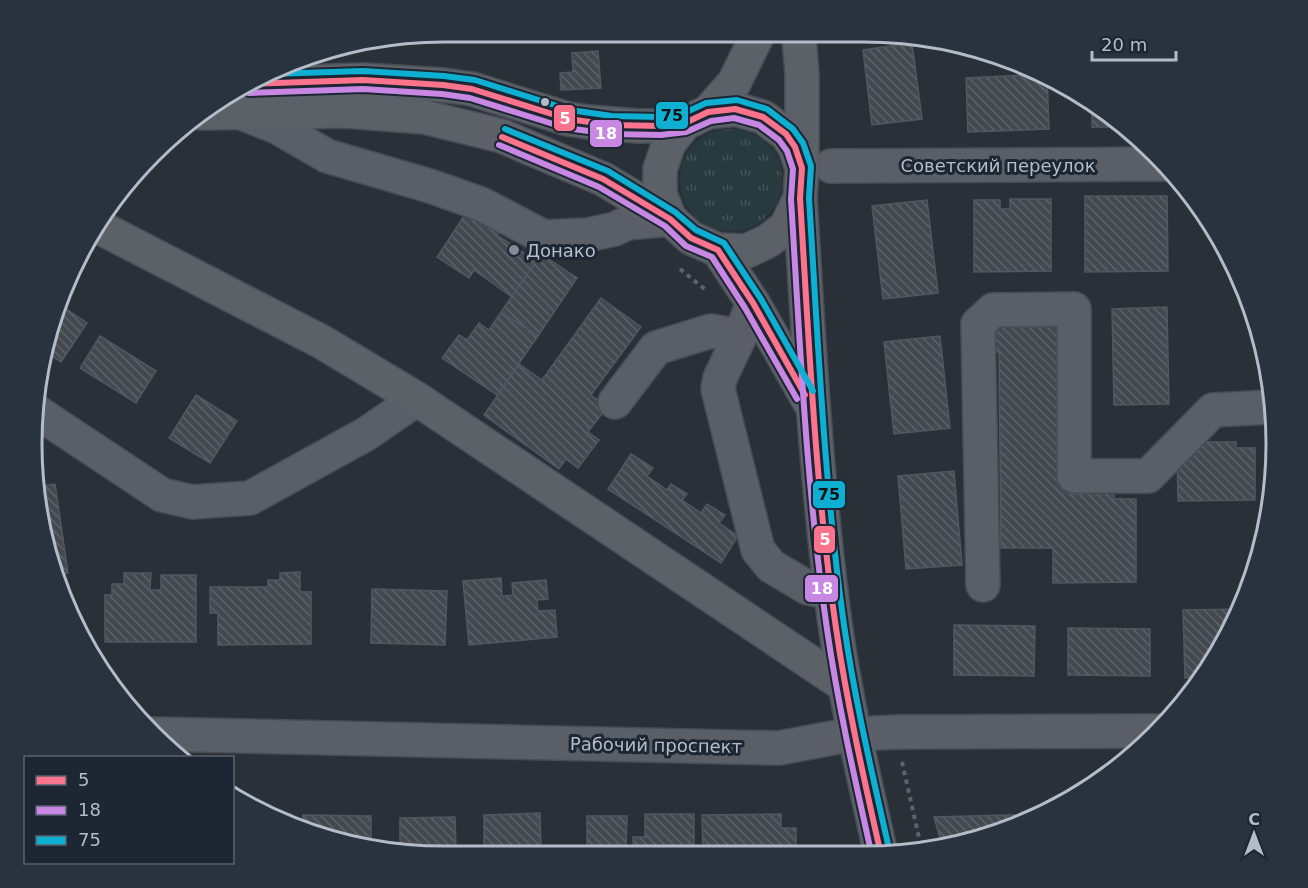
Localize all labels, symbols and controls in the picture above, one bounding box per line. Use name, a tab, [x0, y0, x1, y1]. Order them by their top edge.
scale bar	[1092, 24, 1176, 62]
text: 20 m	[1101, 34, 1147, 55]
unlabelled marker	[539, 96, 551, 108]
line badge: 75	[655, 101, 689, 130]
line badge: 5	[553, 104, 576, 132]
text: 75	[661, 106, 683, 125]
text: 5	[559, 109, 571, 128]
line badge: 18	[589, 119, 623, 148]
text: 18	[595, 124, 617, 143]
street label: Советский переулок	[900, 155, 1096, 176]
place label: Донако	[526, 240, 596, 261]
marker: Донако	[507, 243, 521, 257]
line badge: 75	[812, 480, 846, 509]
text: 75	[818, 485, 840, 504]
line badge: 5	[813, 525, 836, 554]
text: 5	[819, 530, 831, 549]
line badge: 18	[804, 574, 839, 603]
text: 18	[811, 579, 833, 598]
street label: Рабочий проспект	[570, 733, 742, 757]
legend	[24, 756, 234, 864]
text: 5	[78, 769, 89, 790]
text: 18	[78, 799, 101, 820]
north arrow	[1224, 804, 1284, 864]
text: С	[1248, 810, 1260, 829]
text: 75	[78, 829, 101, 850]

